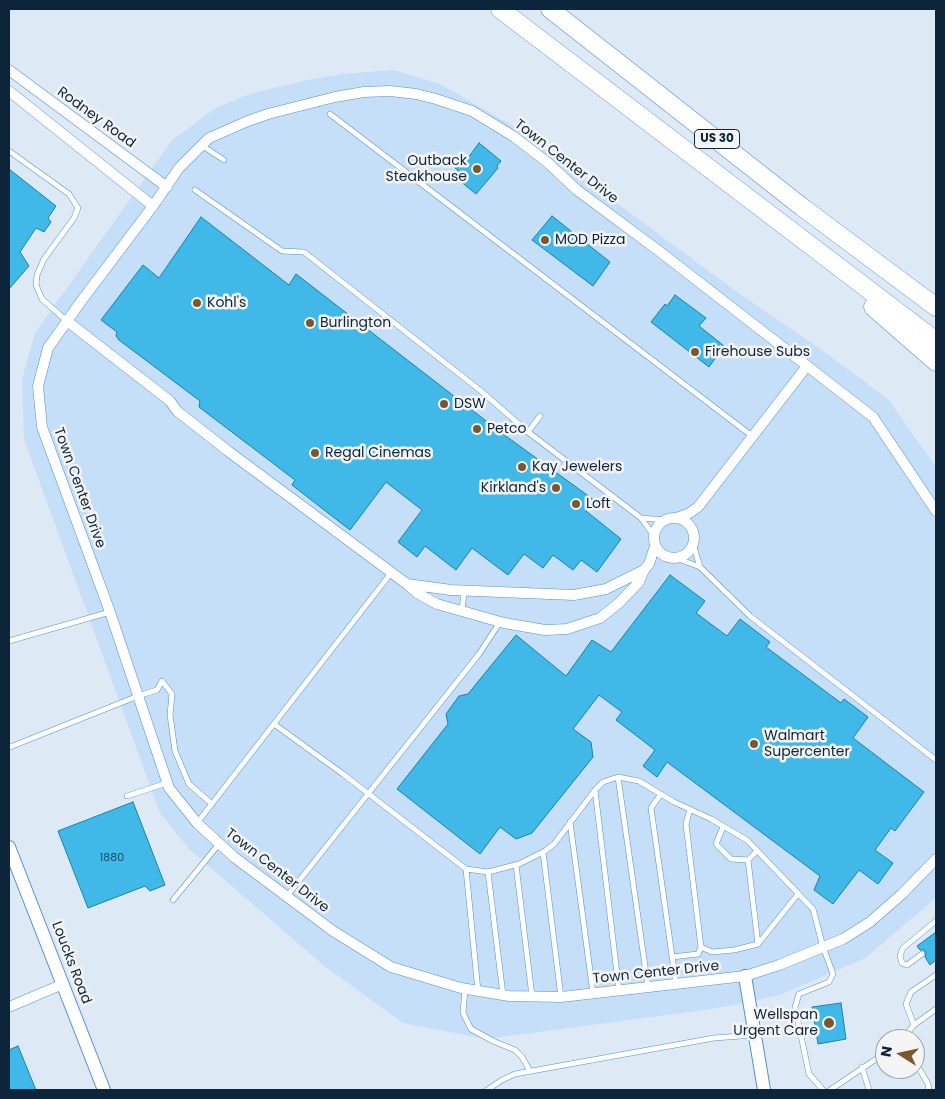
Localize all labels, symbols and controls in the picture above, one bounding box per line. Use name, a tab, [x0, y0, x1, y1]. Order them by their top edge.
street label: Rodney Road	[54, 84, 138, 152]
street label: Town Center Drive	[511, 116, 621, 208]
road number: US 30	[694, 130, 740, 148]
place label: Outback Steakhouse	[385, 153, 467, 186]
marker: Outback Steakhouse	[471, 163, 483, 175]
place label: MOD Pizza	[555, 232, 625, 248]
marker: MOD Pizza	[539, 234, 551, 246]
place label: Kohl's	[207, 295, 246, 311]
marker: Kohl's	[191, 297, 203, 309]
place label: Burlington	[320, 315, 391, 331]
marker: Burlington	[304, 317, 316, 329]
place label: Firehouse Subs	[705, 344, 810, 360]
marker: Firehouse Subs	[689, 346, 701, 358]
place label: DSW	[454, 396, 486, 412]
marker: DSW	[438, 398, 450, 410]
place label: Petco	[487, 421, 526, 437]
marker: Petco	[471, 423, 483, 435]
street label: Town Center Drive	[49, 425, 109, 551]
place label: Regal Cinemas	[325, 445, 431, 461]
marker: Regal Cinemas	[309, 447, 321, 459]
place label: Kay Jewelers	[532, 459, 622, 475]
marker: Kay Jewelers	[516, 461, 528, 473]
place label: Kirkland's	[481, 480, 546, 496]
marker: Kirkland's	[550, 482, 562, 494]
place label: Loft	[586, 496, 611, 512]
marker: Loft	[570, 498, 582, 510]
place label: Walmart Supercenter	[764, 728, 850, 760]
marker: Walmart Supercenter	[748, 738, 760, 750]
street label: Town Center Drive	[222, 825, 332, 917]
house number: 1880	[100, 851, 124, 865]
street label: Loucks Road	[48, 919, 94, 1007]
street label: Town Center Drive	[592, 958, 720, 988]
place label: Wellspan Urgent Care	[733, 1007, 818, 1040]
marker: Wellspan Urgent Care	[822, 1016, 836, 1030]
north arrow	[875, 1029, 925, 1079]
text: N	[875, 1045, 897, 1058]

